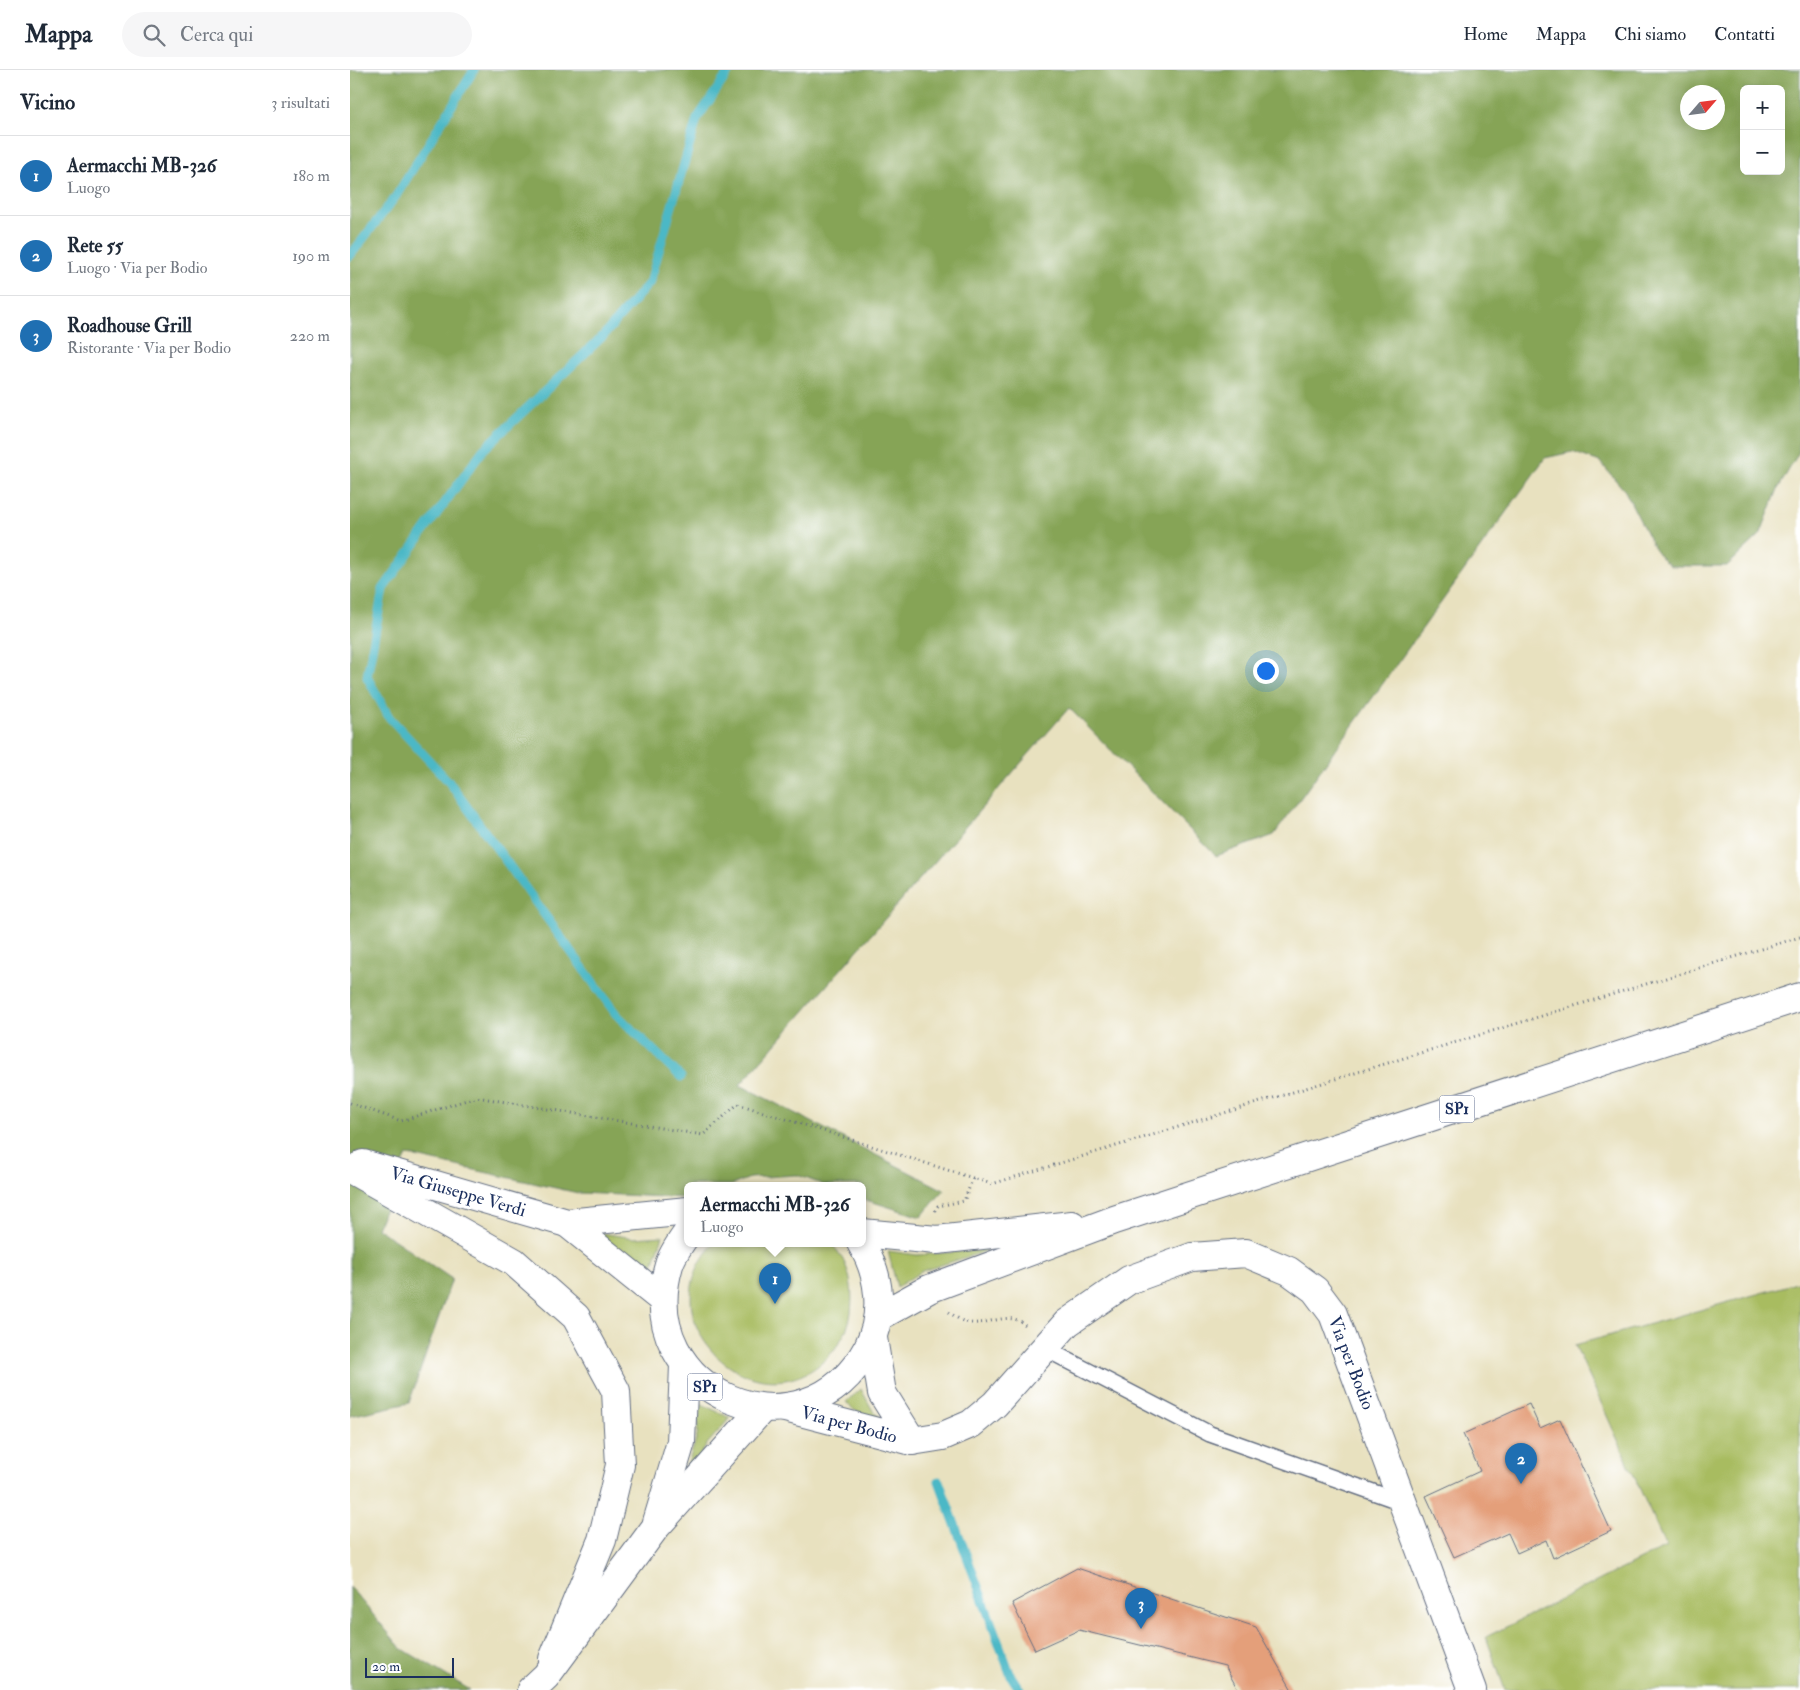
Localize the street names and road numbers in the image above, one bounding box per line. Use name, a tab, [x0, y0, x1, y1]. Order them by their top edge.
road number: SP1	[1440, 1096, 1474, 1122]
street label: Via Giuseppe Verdi	[388, 1162, 529, 1222]
street label: Via per Bodio	[1323, 1313, 1379, 1413]
road number: SP1	[688, 1374, 722, 1400]
street label: Via per Bodio	[798, 1401, 900, 1449]

